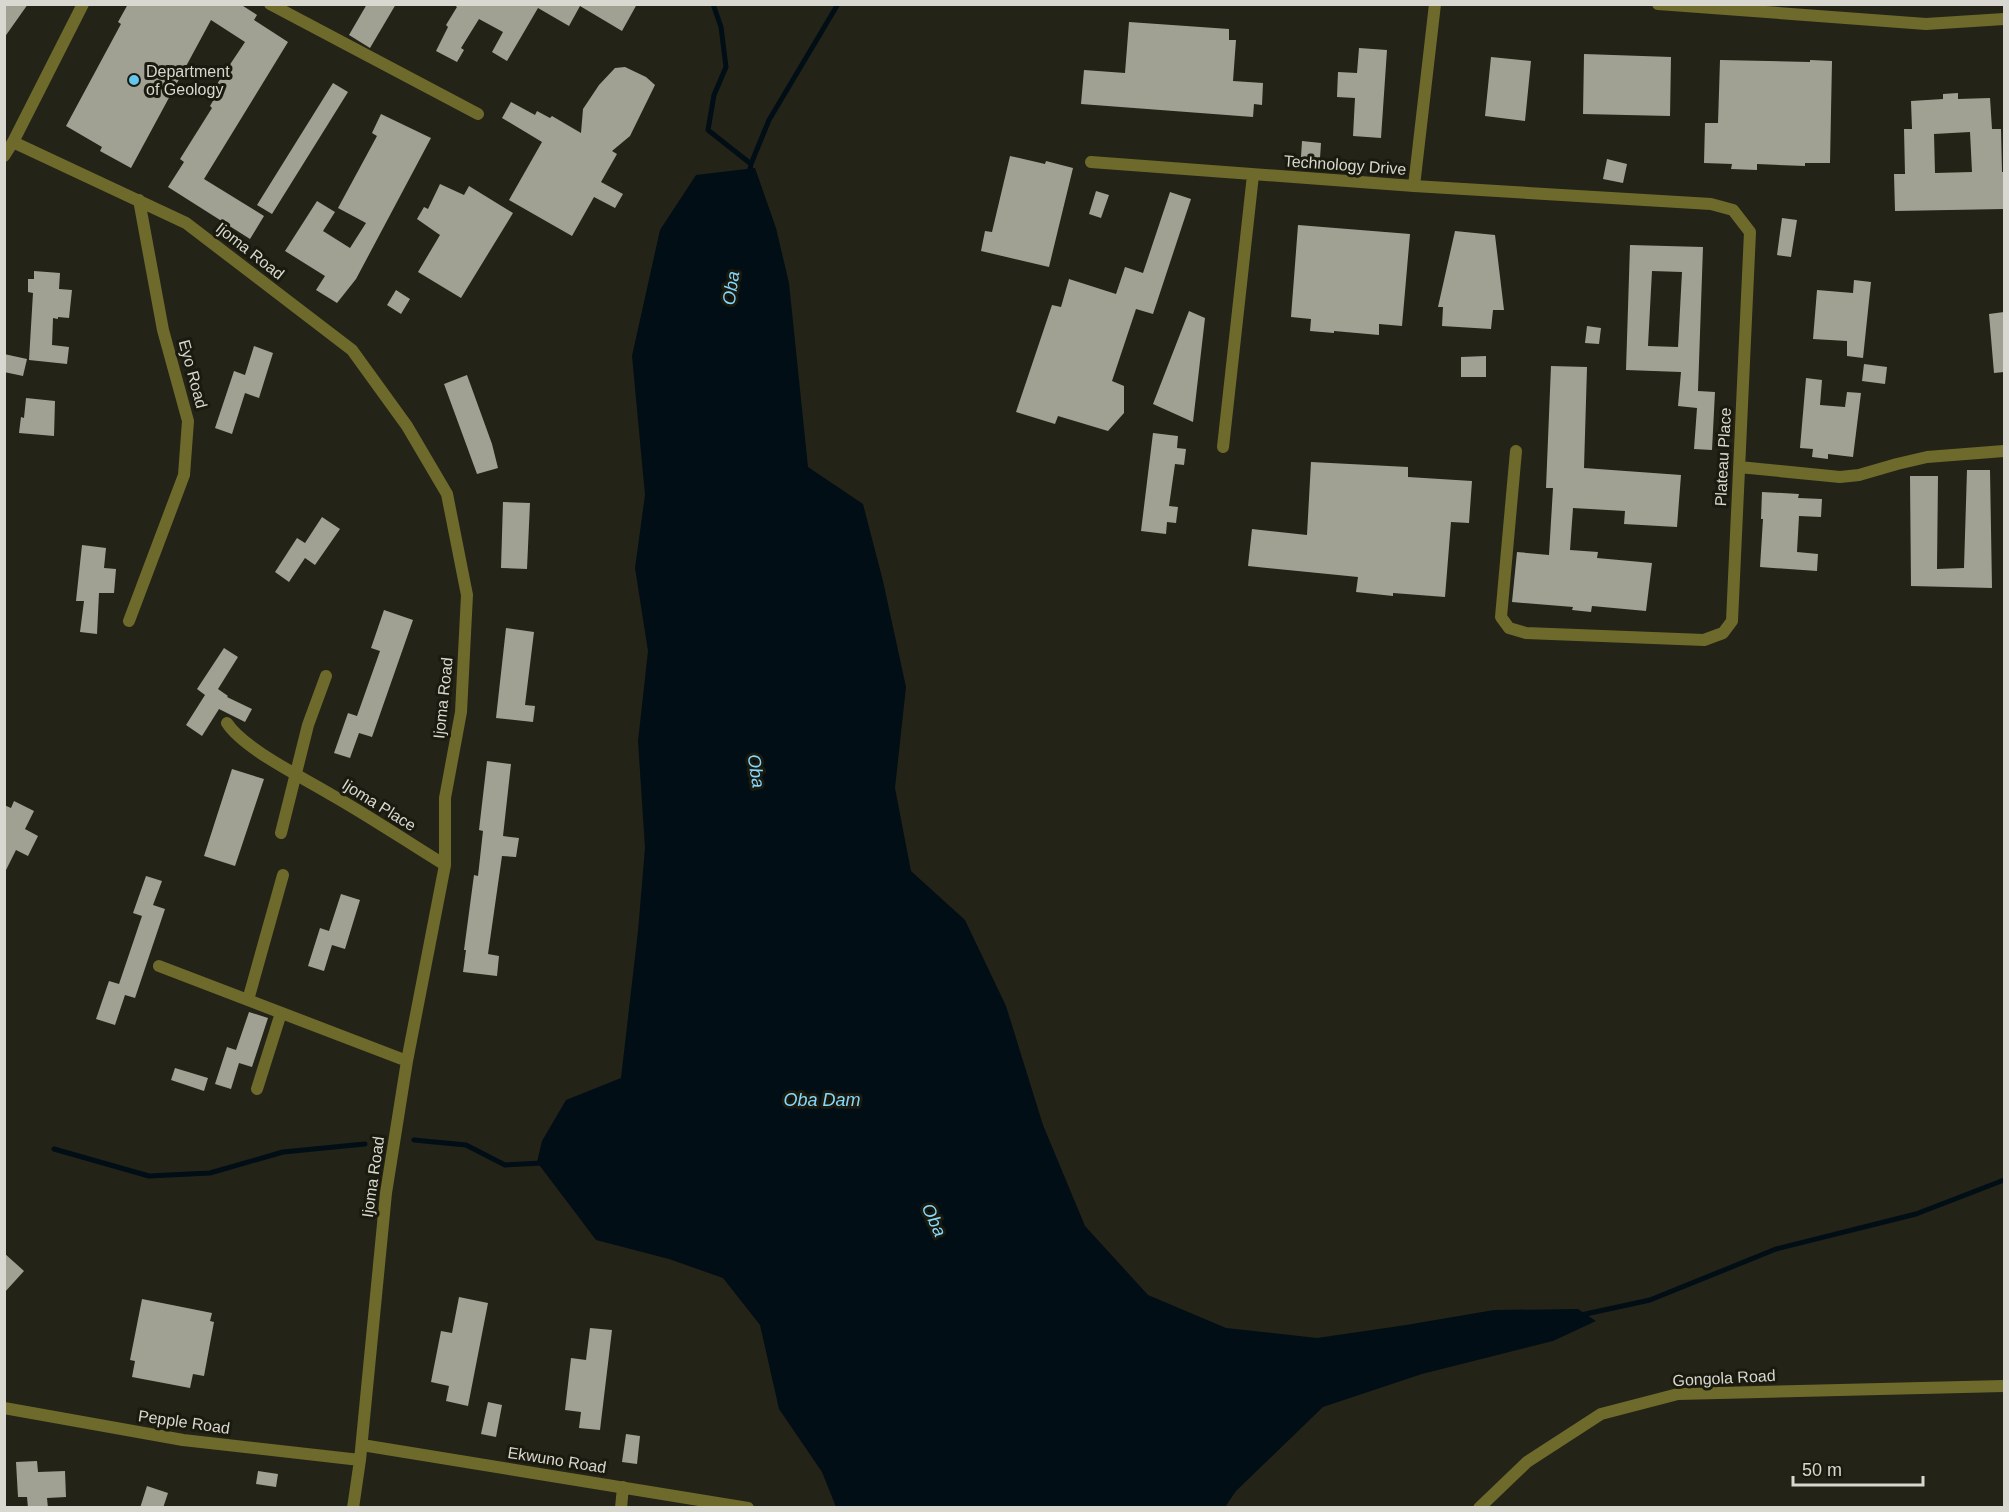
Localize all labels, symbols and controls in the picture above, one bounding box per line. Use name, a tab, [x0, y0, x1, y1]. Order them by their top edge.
place label: Department of Geology	[146, 63, 230, 98]
marker: Department of Geology	[127, 73, 141, 87]
street label: Technology Drive	[1283, 152, 1407, 178]
street label: Ijoma Road	[213, 219, 287, 283]
water label: Oba	[719, 270, 743, 306]
street label: Eyo Road	[176, 338, 210, 410]
street label: Plateau Place	[1712, 407, 1734, 507]
street label: Ijoma Road	[430, 656, 456, 740]
water label: Oba	[743, 753, 769, 789]
street label: Ijoma Place	[339, 776, 419, 834]
water label: Oba Dam	[783, 1090, 861, 1110]
street label: Ijoma Road	[359, 1135, 387, 1219]
water label: Oba	[918, 1200, 950, 1240]
street label: Gongola Road	[1672, 1367, 1776, 1389]
street label: Pepple Road	[137, 1407, 231, 1437]
street label: Ekwuno Road	[506, 1444, 608, 1476]
scale bar	[1793, 1449, 1924, 1487]
text: 50 m	[1802, 1460, 1842, 1480]

